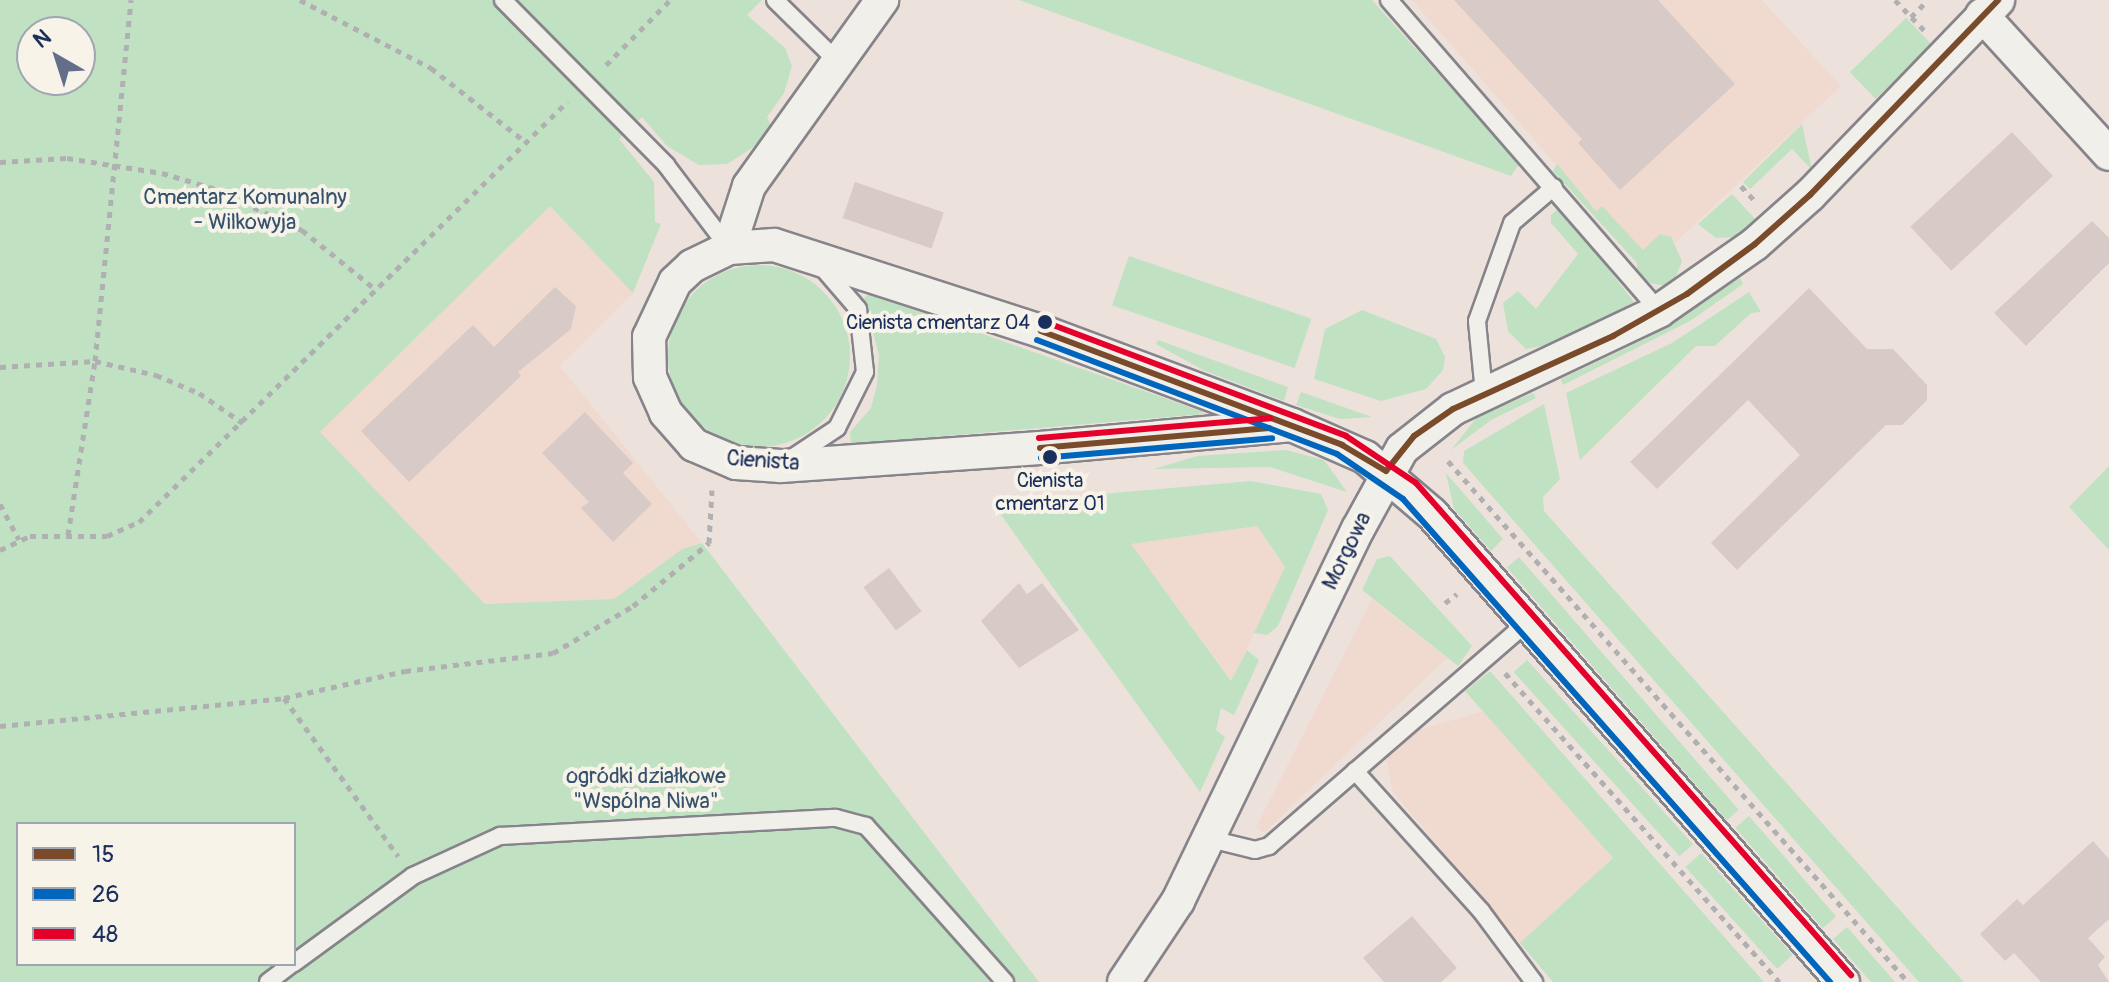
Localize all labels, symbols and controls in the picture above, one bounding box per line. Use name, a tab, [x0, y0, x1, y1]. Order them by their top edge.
north arrow	[16, 16, 96, 96]
text: N	[28, 23, 57, 54]
park label: Cmentarz Komunalny - Wilkowyja	[143, 184, 347, 236]
place label: Cienista cmentarz 04	[846, 310, 1030, 334]
marker: Cienista cmentarz 04	[1037, 314, 1053, 330]
street label: Cienista	[726, 445, 800, 477]
marker: Cienista cmentarz 01	[1042, 449, 1058, 465]
place label: Cienista cmentarz 01	[995, 468, 1105, 515]
street label: Morgowa	[1317, 508, 1377, 594]
park label: ogródki działkowe "Wspólna Niwa"	[566, 763, 726, 814]
legend	[16, 822, 296, 966]
text: 15	[92, 840, 114, 869]
text: 26	[92, 880, 119, 909]
text: 48	[92, 920, 118, 949]

